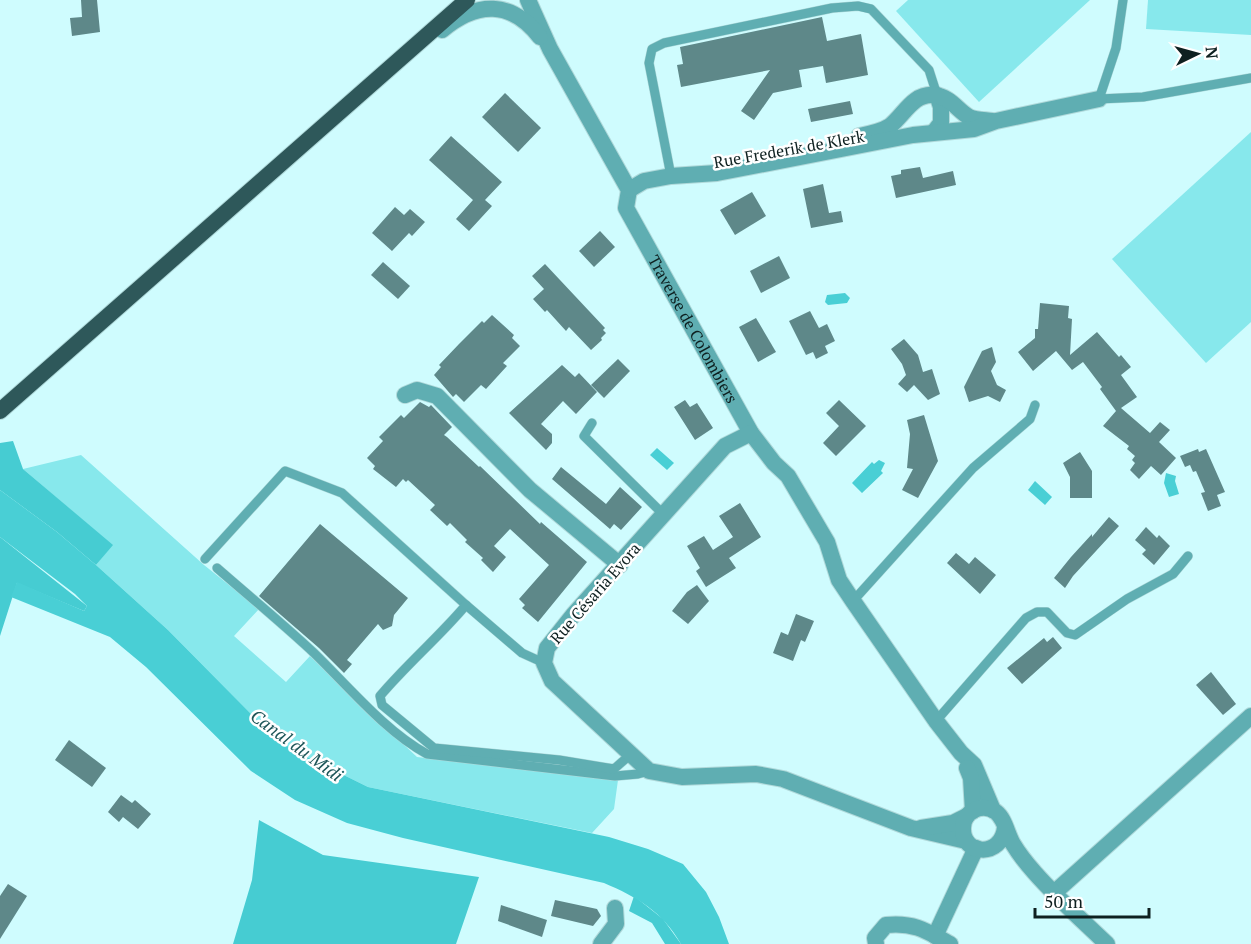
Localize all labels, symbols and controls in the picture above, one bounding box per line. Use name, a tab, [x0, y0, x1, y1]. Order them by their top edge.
north arrow	[1167, 24, 1227, 84]
text: N	[1200, 46, 1223, 60]
street label: Rue Frederik de Klerk	[712, 125, 867, 173]
street label: Traverse de Colombiers	[643, 251, 743, 407]
street label: Rue Césaria Evora	[545, 538, 645, 648]
water label: Canal du Midi	[246, 703, 348, 787]
scale bar	[1035, 881, 1149, 919]
text: 50 m	[1044, 889, 1084, 913]

